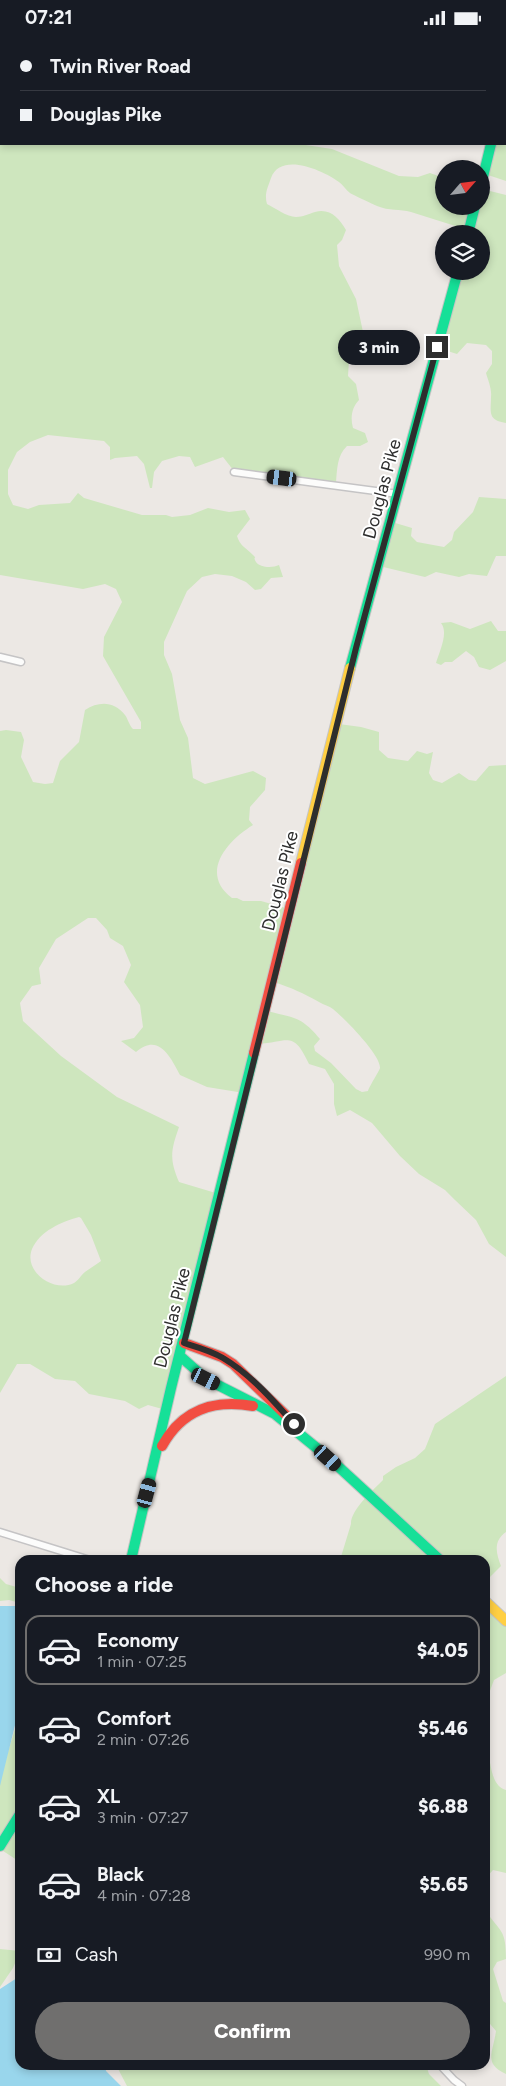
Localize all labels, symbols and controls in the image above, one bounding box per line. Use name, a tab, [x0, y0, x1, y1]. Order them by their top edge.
text: 07:21	[25, 6, 73, 29]
text: Twin River Road	[50, 55, 191, 78]
text: Douglas Pike	[50, 103, 161, 126]
north arrow	[435, 160, 490, 215]
map controls	[435, 160, 490, 280]
button: layers	[435, 225, 490, 280]
callout: 3 min	[337, 329, 420, 365]
route end	[426, 336, 448, 358]
text: 3 min	[359, 338, 399, 357]
street label: Douglas Pike	[358, 437, 406, 541]
car	[266, 469, 297, 487]
street label: Douglas Pike	[257, 829, 303, 933]
street label: Douglas Pike	[149, 1266, 195, 1370]
car	[189, 1366, 222, 1392]
route start	[283, 1413, 305, 1435]
car	[311, 1442, 344, 1474]
car	[135, 1477, 158, 1509]
text: Choose a ride	[35, 1571, 173, 1598]
icon: car	[37, 1628, 82, 1673]
text: Economy	[97, 1629, 179, 1652]
text: $4.05	[417, 1639, 468, 1662]
text: 1 min · 07:25	[97, 1652, 187, 1671]
icon: car	[37, 1706, 82, 1751]
text: Comfort	[97, 1707, 172, 1730]
text: $5.46	[418, 1717, 468, 1740]
text: 2 min · 07:26	[97, 1730, 189, 1749]
icon: car	[37, 1784, 82, 1829]
text: XL	[97, 1785, 120, 1808]
text: $6.88	[418, 1795, 468, 1818]
text: 3 min · 07:27	[97, 1808, 188, 1827]
icon: car	[37, 1862, 82, 1907]
text: Black	[97, 1863, 144, 1886]
text: $5.65	[419, 1873, 468, 1896]
text: 4 min · 07:28	[97, 1886, 191, 1905]
icon: cash	[35, 1941, 63, 1969]
text: Cash	[75, 1943, 118, 1966]
text: 990 m	[424, 1945, 470, 1964]
button: Confirm	[35, 2002, 470, 2060]

